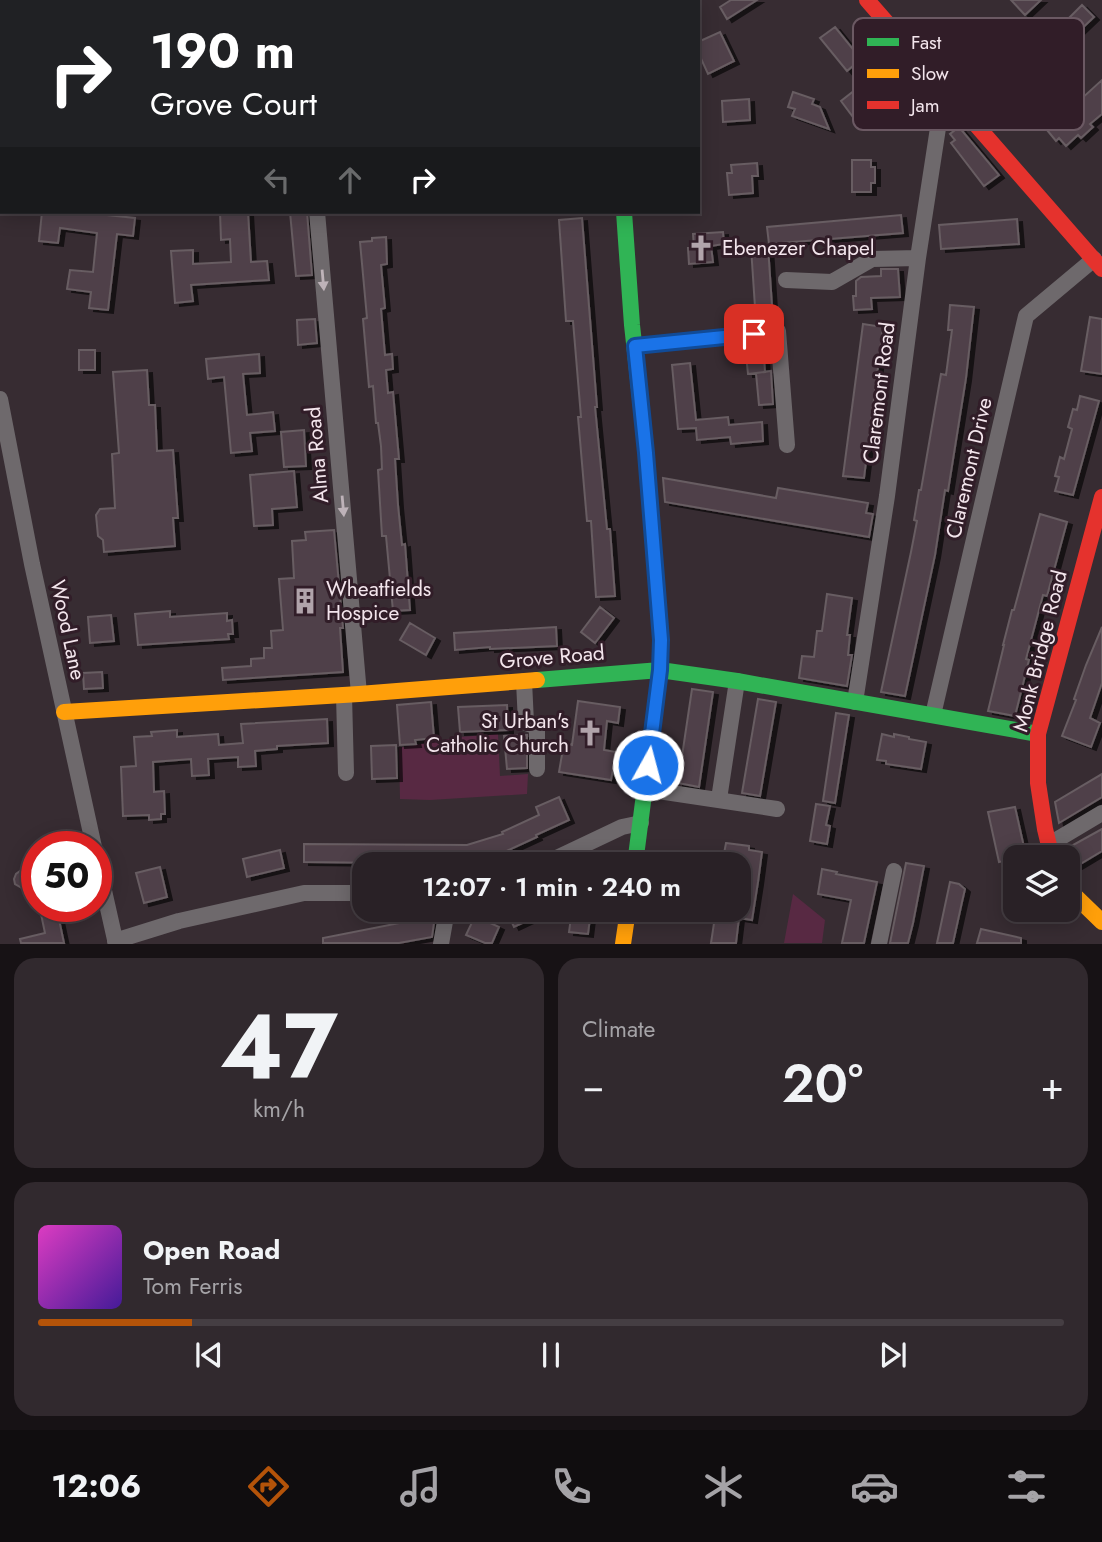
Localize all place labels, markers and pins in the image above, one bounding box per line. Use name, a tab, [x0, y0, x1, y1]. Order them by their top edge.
church icon: Ebenezer Chapel	[686, 233, 716, 263]
place label: Ebenezer Chapel	[722, 233, 875, 263]
pin	[724, 304, 784, 364]
place label: Wheatfields Hospice	[326, 574, 431, 628]
building icon: Wheatfields Hospice	[290, 586, 320, 616]
place label: St Urban's Catholic Church	[426, 706, 569, 760]
church icon: St Urban's Catholic Church	[575, 718, 605, 748]

